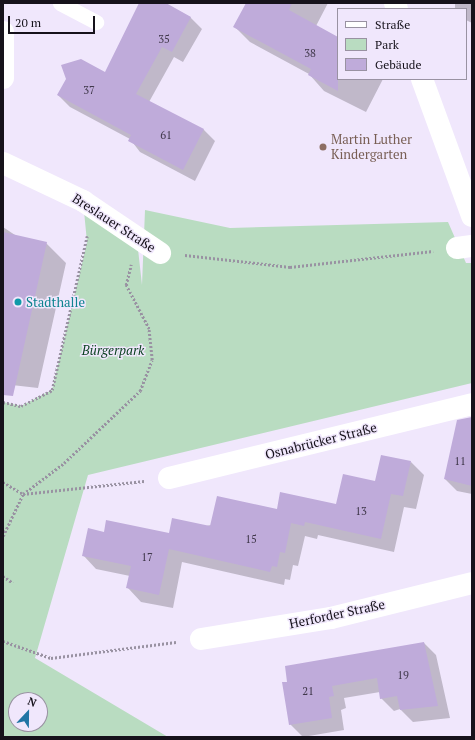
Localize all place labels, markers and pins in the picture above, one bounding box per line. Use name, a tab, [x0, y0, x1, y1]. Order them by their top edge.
place label: Martin Luther Kindergarten	[331, 132, 412, 163]
marker: Martin Luther Kindergarten	[318, 142, 328, 152]
place label: Stadthalle	[26, 294, 85, 310]
marker: Stadthalle	[13, 297, 23, 307]

